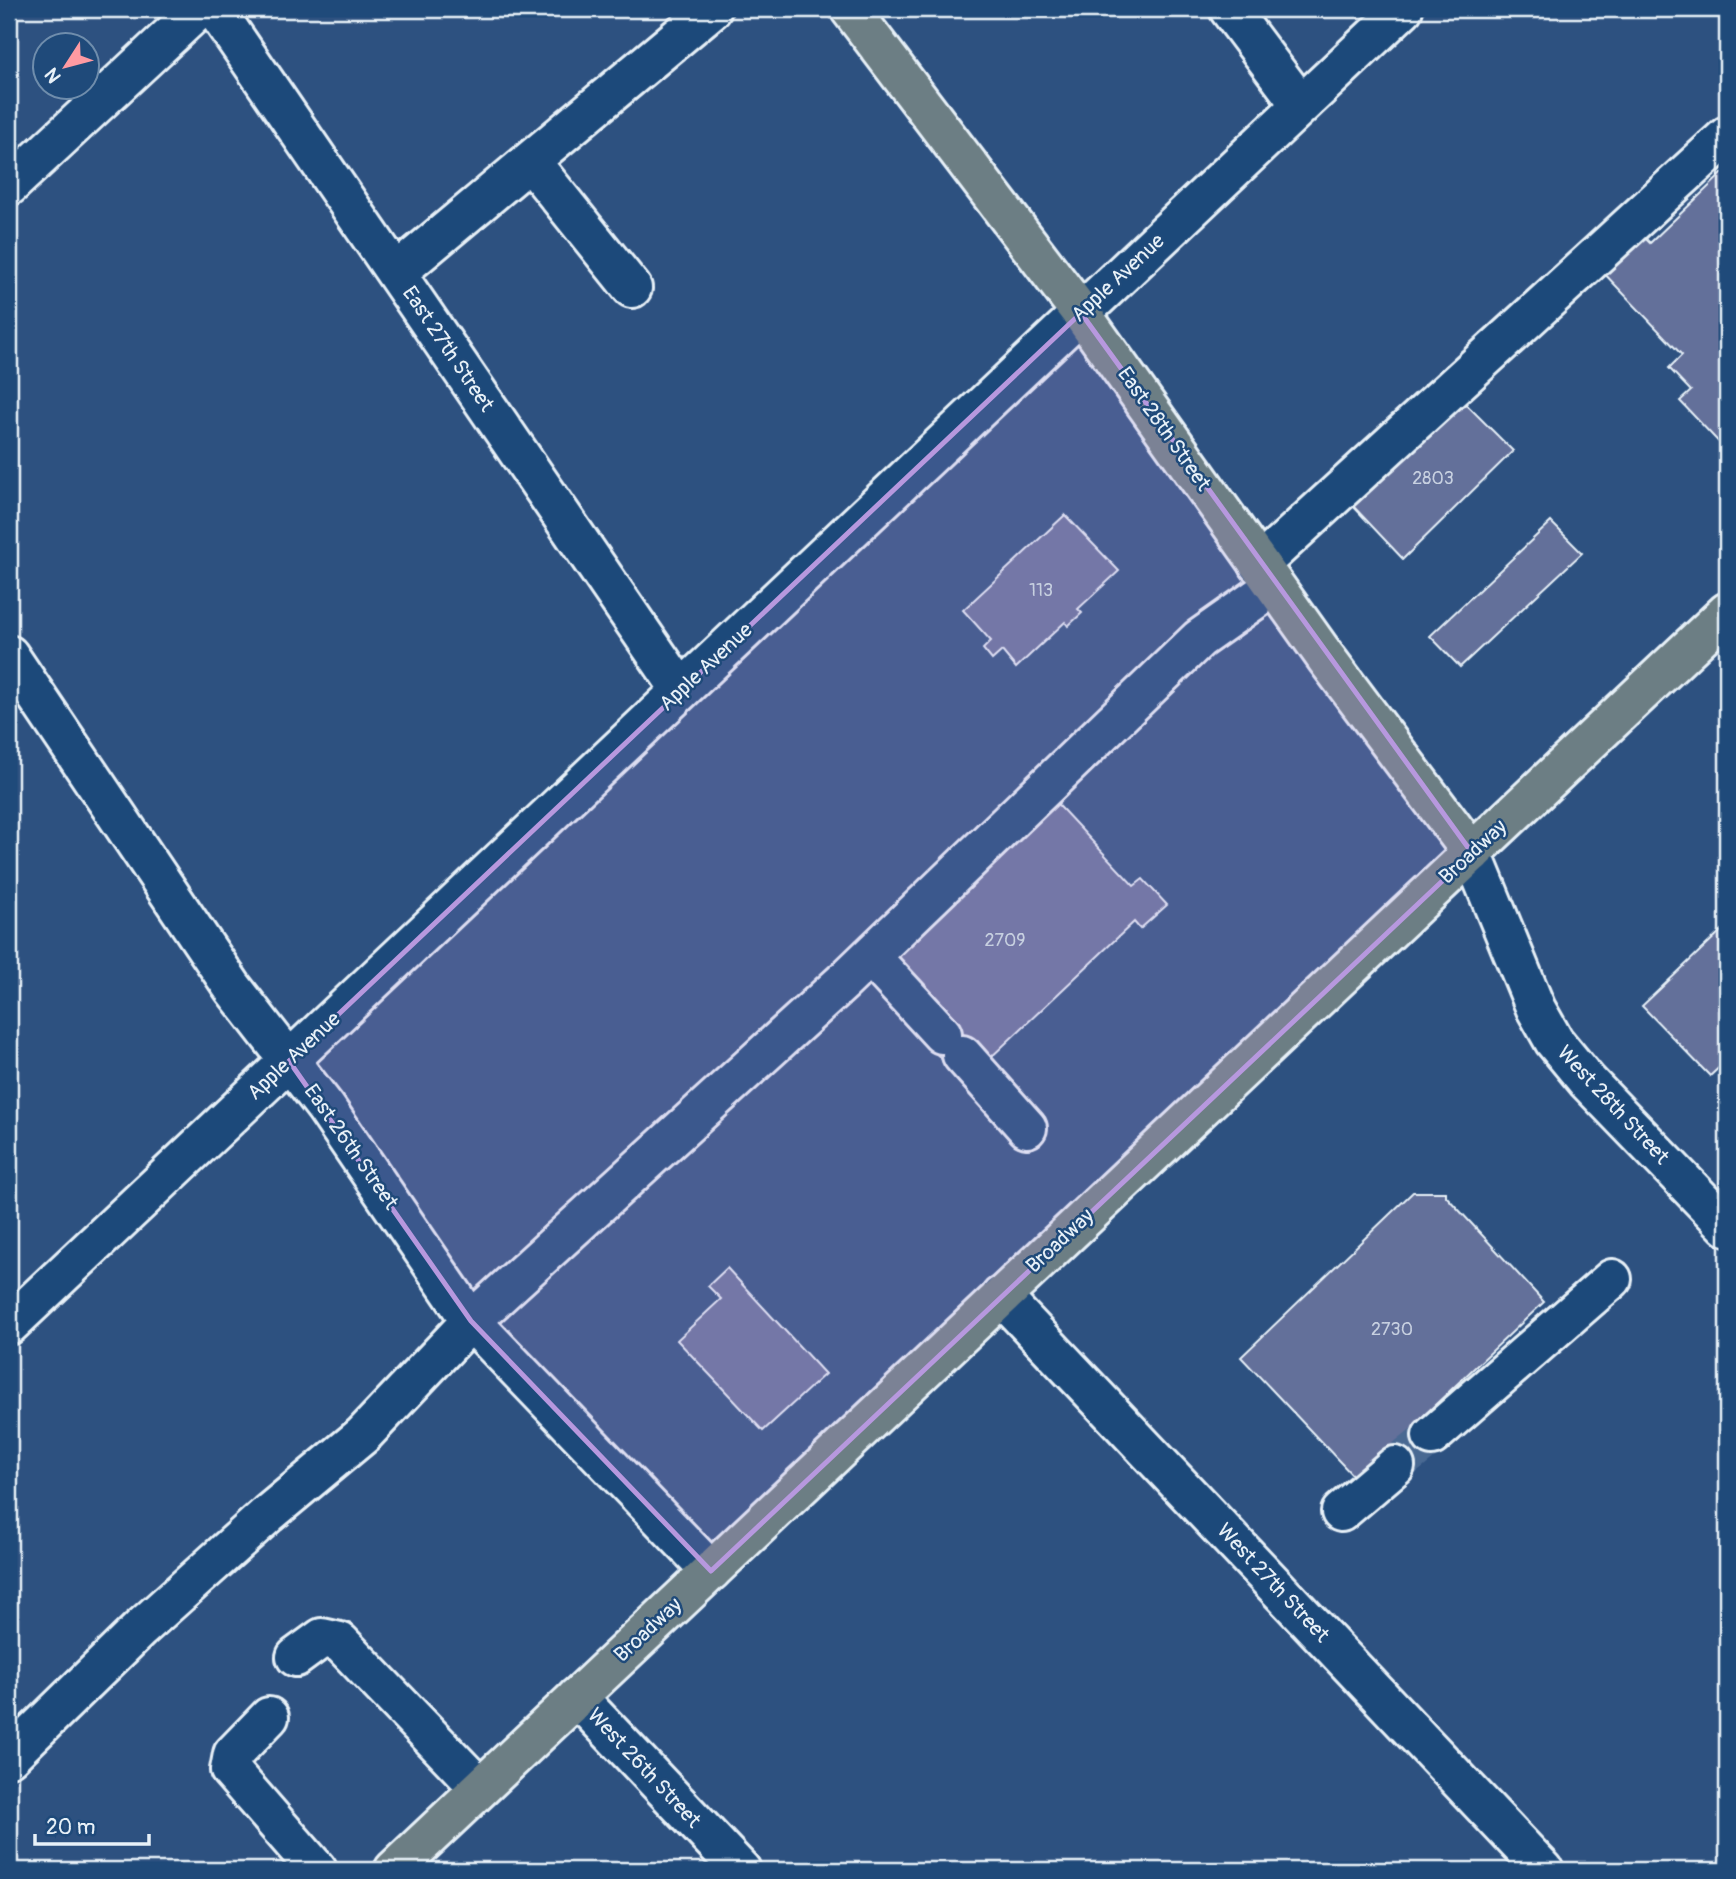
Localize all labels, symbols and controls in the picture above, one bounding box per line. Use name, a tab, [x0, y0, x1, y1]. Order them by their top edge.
north arrow	[32, 32, 102, 102]
text: N	[39, 63, 67, 88]
street label: Apple Avenue	[1066, 227, 1171, 328]
street label: East 27th Street	[396, 281, 500, 417]
street label: East 28th Street	[1111, 362, 1217, 497]
house number: 2803	[1412, 467, 1454, 490]
house number: 113	[1029, 579, 1053, 602]
street label: Apple Avenue	[654, 616, 759, 717]
street label: Broadway	[1433, 814, 1513, 890]
house number: 2709	[984, 929, 1026, 952]
street label: Apple Avenue	[242, 1005, 347, 1106]
street label: West 28th Street	[1551, 1040, 1675, 1170]
street label: East 26th Street	[298, 1079, 404, 1215]
street label: Broadway	[1020, 1203, 1100, 1279]
house number: 2730	[1371, 1318, 1413, 1341]
street label: West 27th Street	[1211, 1518, 1336, 1649]
street label: Broadway	[608, 1592, 688, 1668]
street label: West 26th Street	[581, 1702, 707, 1834]
scale bar	[35, 1802, 149, 1846]
text: 20 m	[46, 1814, 95, 1841]

